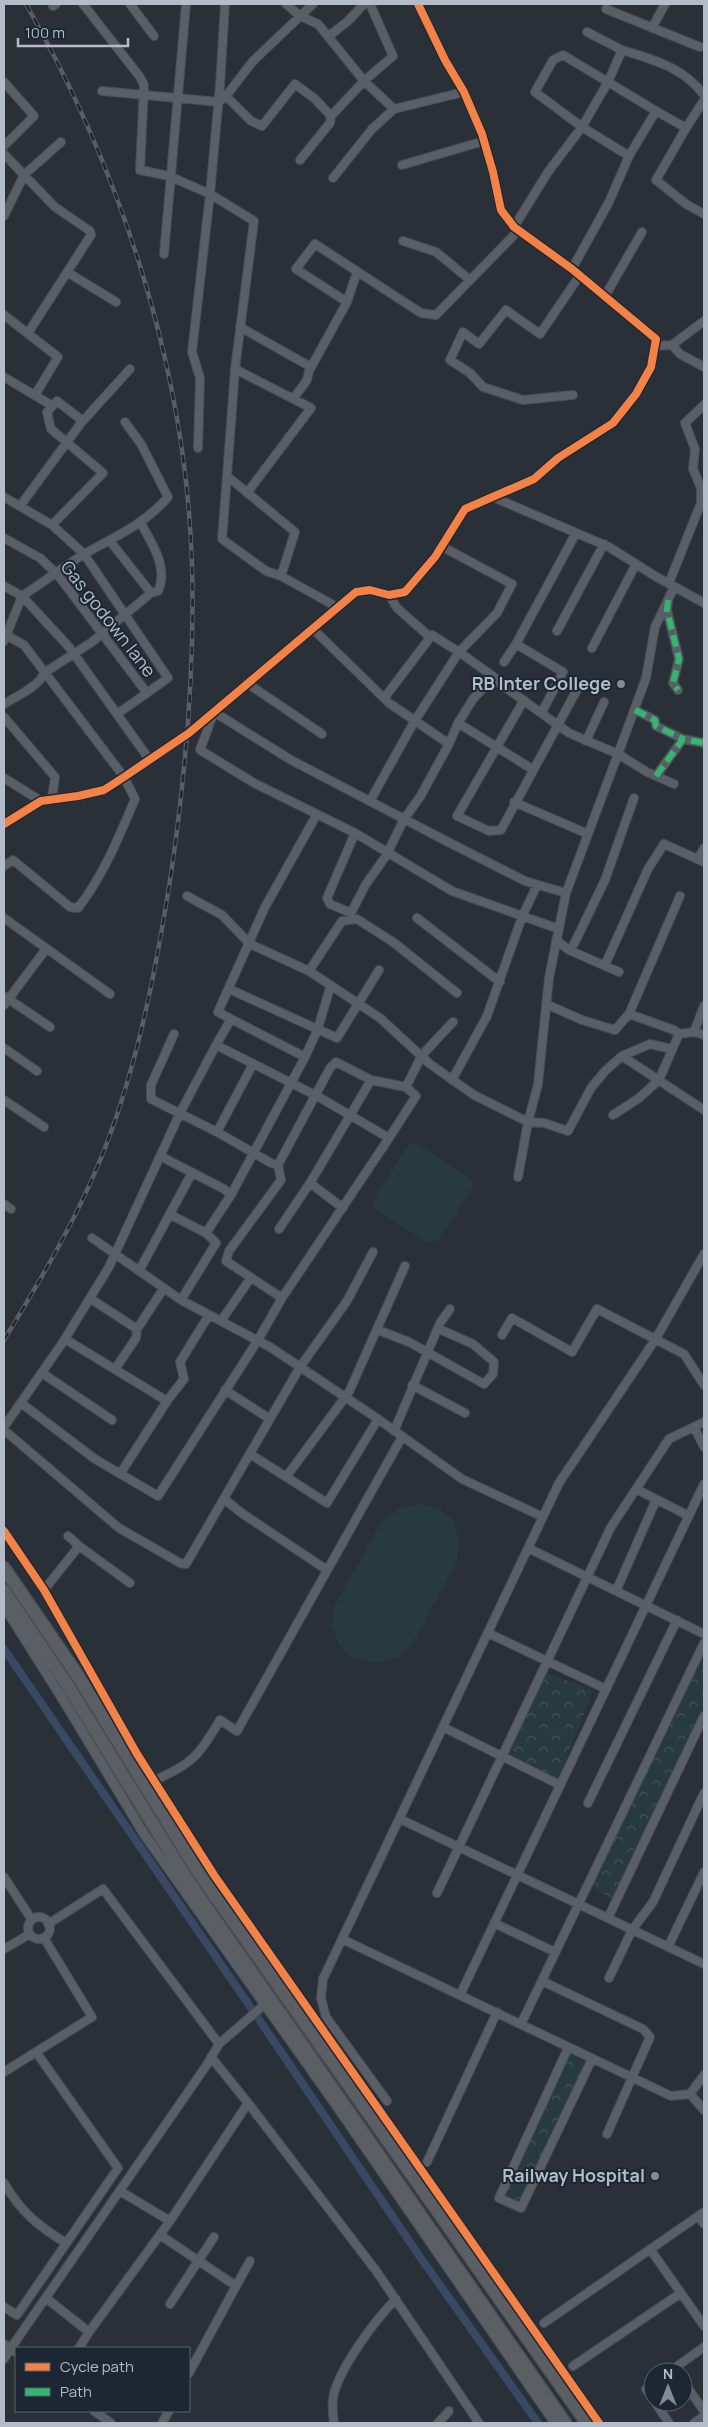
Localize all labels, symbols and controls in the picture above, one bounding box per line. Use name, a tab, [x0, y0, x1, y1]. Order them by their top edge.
scale bar	[18, 15, 128, 47]
text: 100 m	[25, 22, 65, 43]
street label: Gas godown lane	[56, 555, 162, 682]
place label: RB Inter College	[472, 671, 611, 695]
marker: RB Inter College	[615, 678, 627, 690]
place label: Railway Hospital	[502, 2163, 645, 2187]
marker: Railway Hospital	[649, 2170, 661, 2182]
legend	[15, 2347, 190, 2412]
text: Cycle path	[60, 2356, 134, 2377]
north arrow	[643, 2362, 693, 2412]
text: N	[663, 2364, 673, 2383]
text: Path	[60, 2381, 92, 2402]

